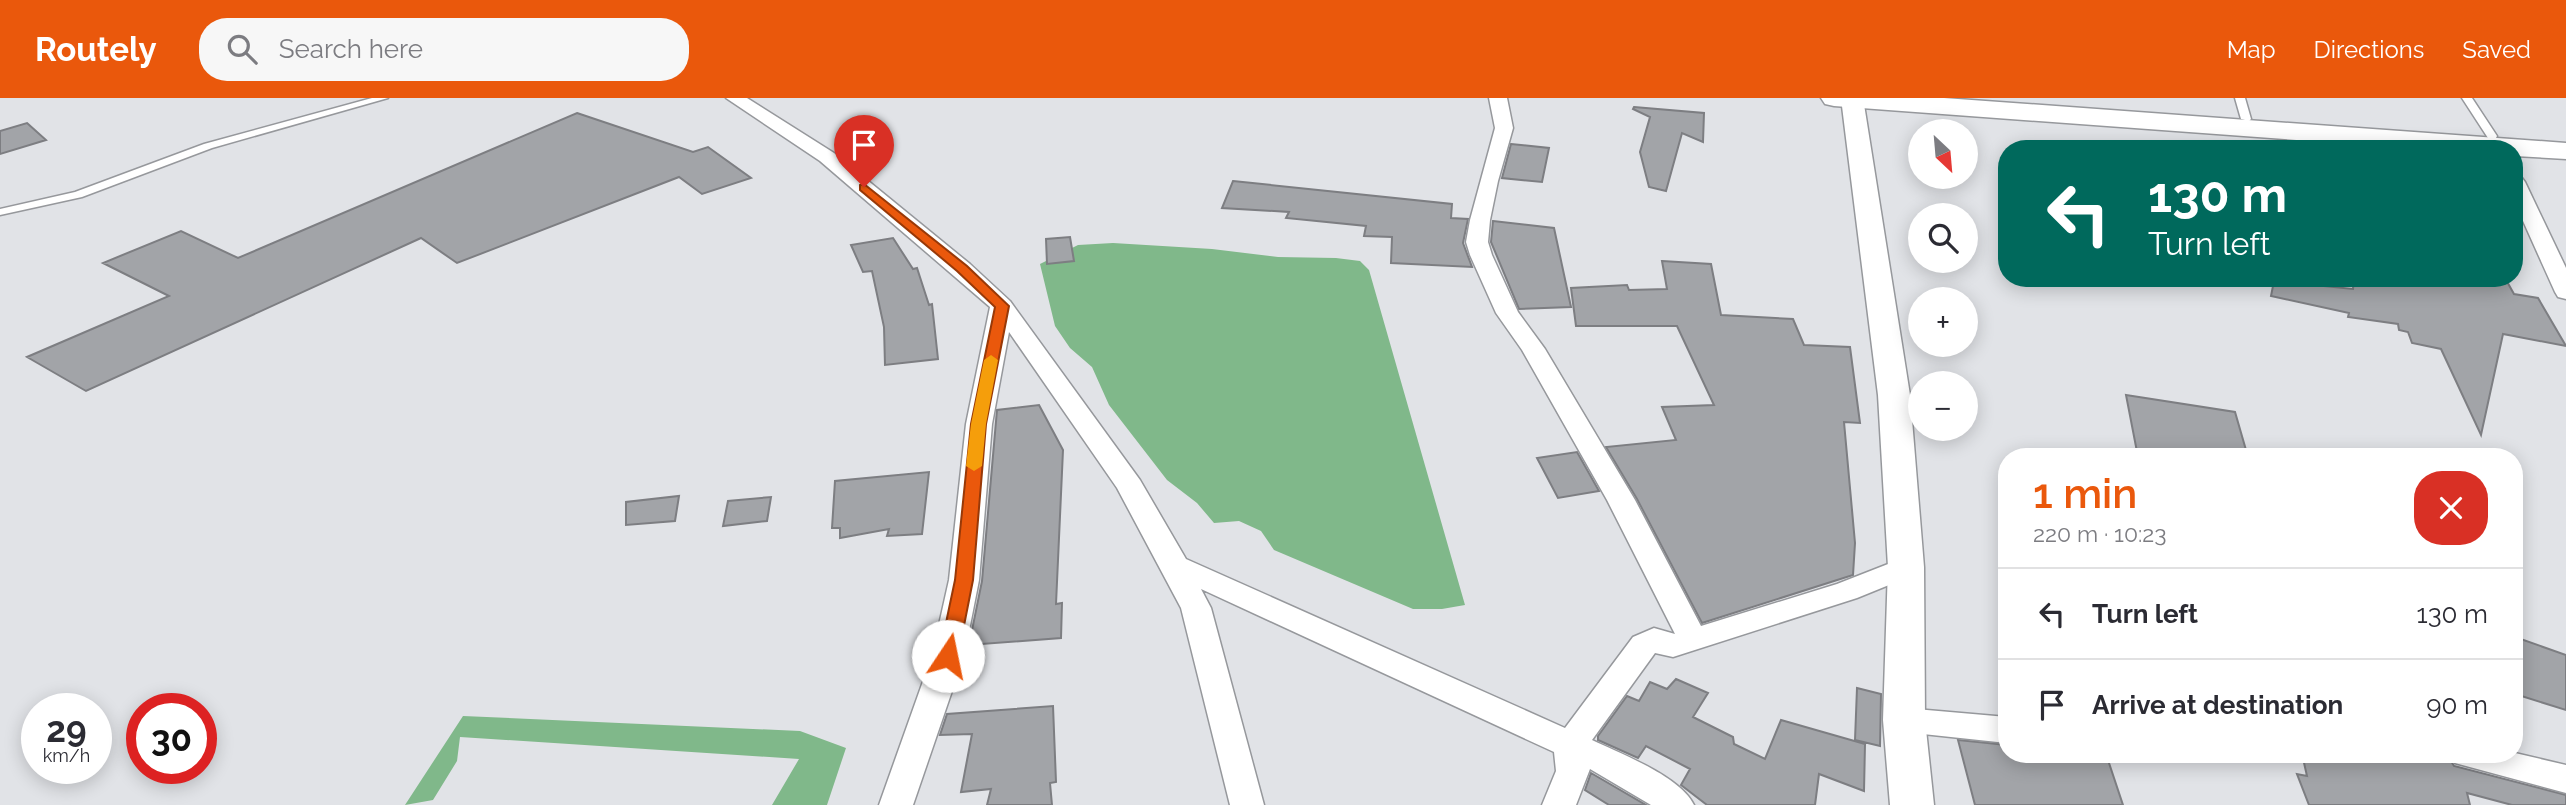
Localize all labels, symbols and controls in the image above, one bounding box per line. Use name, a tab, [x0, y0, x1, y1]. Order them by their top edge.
search box	[199, 18, 689, 81]
text: Routely	[35, 30, 157, 69]
icon: search	[223, 30, 261, 68]
text: Search here	[279, 34, 423, 64]
text: Map	[2227, 35, 2276, 64]
text: Directions	[2314, 35, 2424, 64]
text: Saved	[2462, 35, 2531, 64]
pin	[834, 115, 894, 187]
north arrow	[1908, 119, 1978, 189]
map controls	[1908, 119, 1978, 441]
icon: arrive	[845, 126, 883, 164]
text: 130 m	[2148, 166, 2287, 223]
icon: left	[2033, 168, 2124, 259]
button: search	[1908, 203, 1978, 273]
text: Turn left	[2148, 225, 2270, 262]
button: +	[1908, 287, 1978, 357]
button: −	[1908, 371, 1978, 441]
text: 1 min	[2033, 469, 2137, 518]
button: close	[2414, 471, 2488, 545]
text: 220 m · 10:23	[2033, 520, 2167, 547]
icon: left	[2033, 595, 2071, 633]
text: Turn left	[2092, 599, 2198, 629]
text: 130 m	[2417, 599, 2488, 629]
position arrow	[911, 619, 985, 693]
icon: arrive	[2033, 686, 2071, 724]
text: Arrive at destination	[2092, 690, 2343, 720]
text: 90 m	[2426, 690, 2488, 720]
speed limit sign: 30	[126, 693, 217, 784]
text: 29	[46, 709, 87, 750]
text: km/h	[43, 745, 90, 766]

